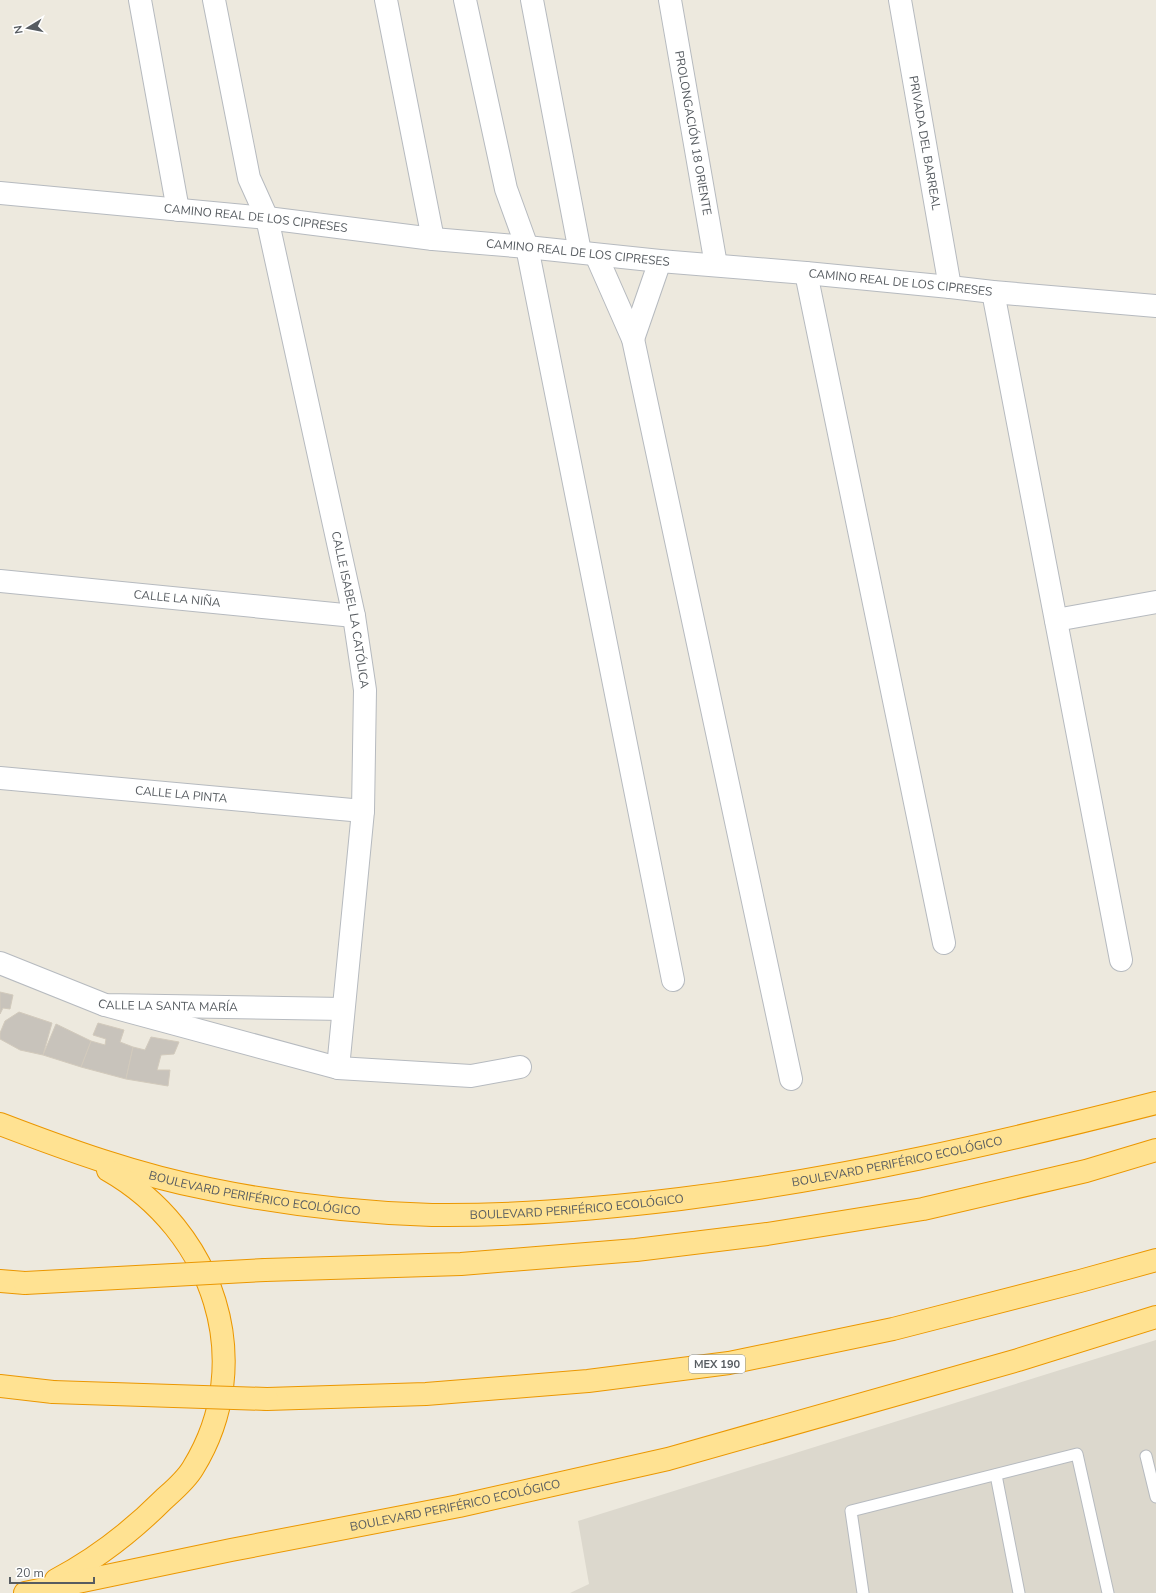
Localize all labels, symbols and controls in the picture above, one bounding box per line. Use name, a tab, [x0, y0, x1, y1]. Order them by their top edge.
north arrow	[8, 8, 48, 48]
text: N	[11, 24, 27, 35]
street label: PROLONGACIÓN 18 ORIENTE	[671, 50, 715, 216]
street label: PRIVADA DEL BARREAL	[905, 74, 945, 212]
street label: CAMINO REAL DE LOS CIPRESES	[163, 200, 348, 236]
street label: CAMINO REAL DE LOS CIPRESES	[485, 236, 670, 270]
street label: CAMINO REAL DE LOS CIPRESES	[808, 265, 993, 300]
street label: CALLE ISABEL LA CATÓLICA	[328, 530, 373, 690]
street label: CALLE LA NIÑA	[133, 586, 222, 611]
street label: CALLE LA PINTA	[134, 782, 228, 807]
street label: CALLE LA SANTA MARÍA	[95, 995, 238, 1015]
street label: BOULEVARD PERIFÉRICO ECOLÓGICO	[791, 1133, 1004, 1190]
street label: BOULEVARD PERIFÉRICO ECOLÓGICO	[147, 1167, 361, 1219]
street label: BOULEVARD PERIFÉRICO ECOLÓGICO	[470, 1191, 685, 1223]
road number: MEX 190	[689, 1355, 745, 1373]
street label: BOULEVARD PERIFÉRICO ECOLÓGICO	[349, 1475, 562, 1535]
scale bar	[10, 1559, 94, 1585]
text: 20 m	[16, 1565, 44, 1581]

